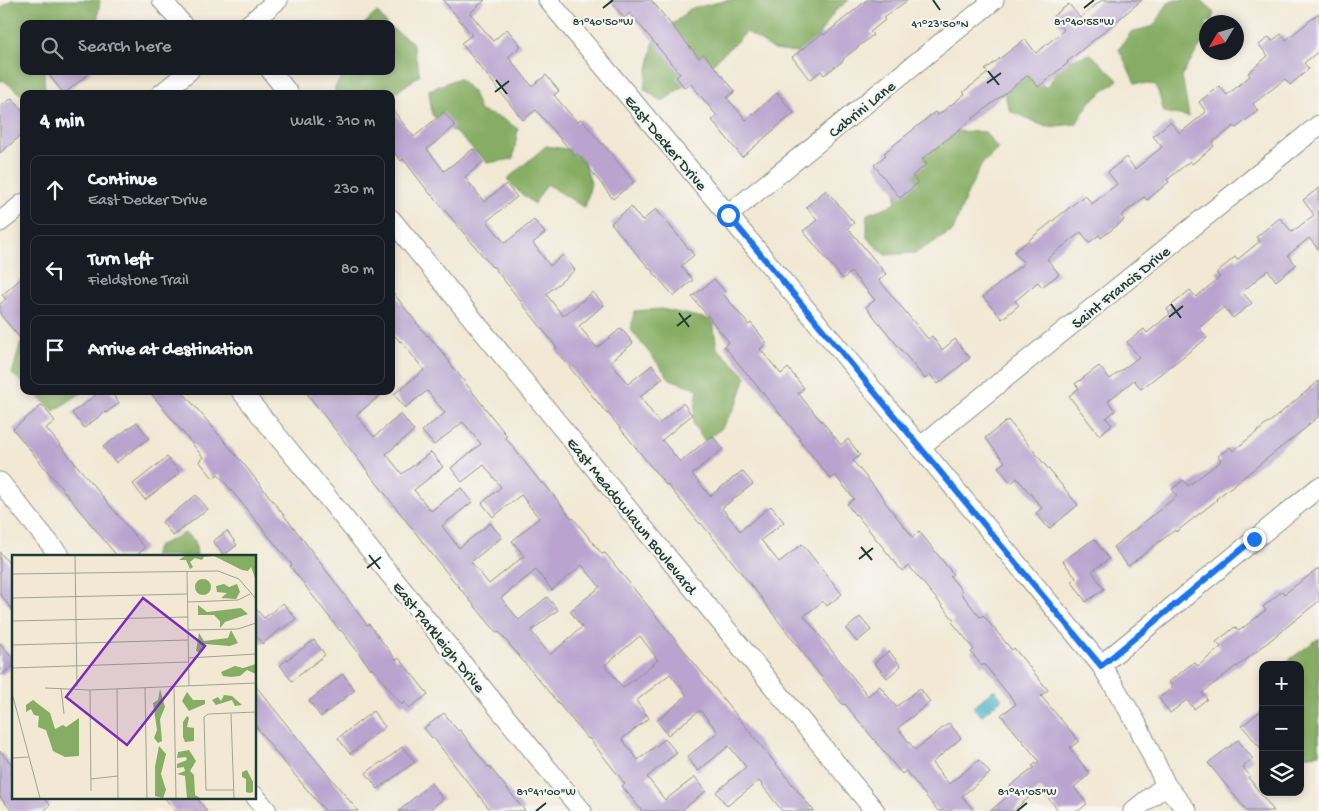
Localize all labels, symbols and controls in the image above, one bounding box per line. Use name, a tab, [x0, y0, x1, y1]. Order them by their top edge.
north arrow	[1199, 15, 1244, 60]
text: 81°40'50"W	[573, 16, 633, 30]
text: 81°40'55"W	[1054, 16, 1114, 30]
text: 41°23'50"N	[911, 18, 969, 32]
search box	[20, 20, 395, 75]
icon: search	[38, 34, 66, 62]
text: Search here	[78, 36, 172, 59]
street label: Cabrini Lane	[826, 78, 901, 143]
street label: East Decker Drive	[619, 93, 710, 196]
text: 4 min	[40, 110, 84, 135]
text: Walk · 310 m	[290, 113, 375, 132]
text: Continue	[88, 169, 157, 192]
icon: ahead	[41, 176, 69, 204]
text: 230 m	[334, 181, 374, 200]
text: East Decker Drive	[88, 192, 207, 211]
route start	[717, 204, 740, 227]
street label: Saint Francis Drive	[1069, 243, 1176, 334]
text: Turn left	[88, 249, 152, 272]
icon: left	[41, 256, 69, 284]
text: 80 m	[341, 261, 374, 280]
text: Fieldstone Trail	[88, 272, 189, 291]
icon: arrive	[41, 336, 69, 364]
text: Arrive at destination	[88, 339, 252, 362]
street label: East Meadowlawn Boulevard	[561, 435, 700, 601]
route end	[1243, 528, 1266, 551]
inset map	[12, 555, 256, 798]
street label: East Parkleigh Drive	[387, 579, 488, 698]
map controls	[1259, 661, 1304, 796]
button: +	[1259, 661, 1304, 706]
button: −	[1259, 706, 1304, 751]
button: layers	[1259, 751, 1304, 796]
text: 81°41'00"W	[516, 786, 576, 800]
text: 81°41'05"W	[998, 786, 1056, 800]

